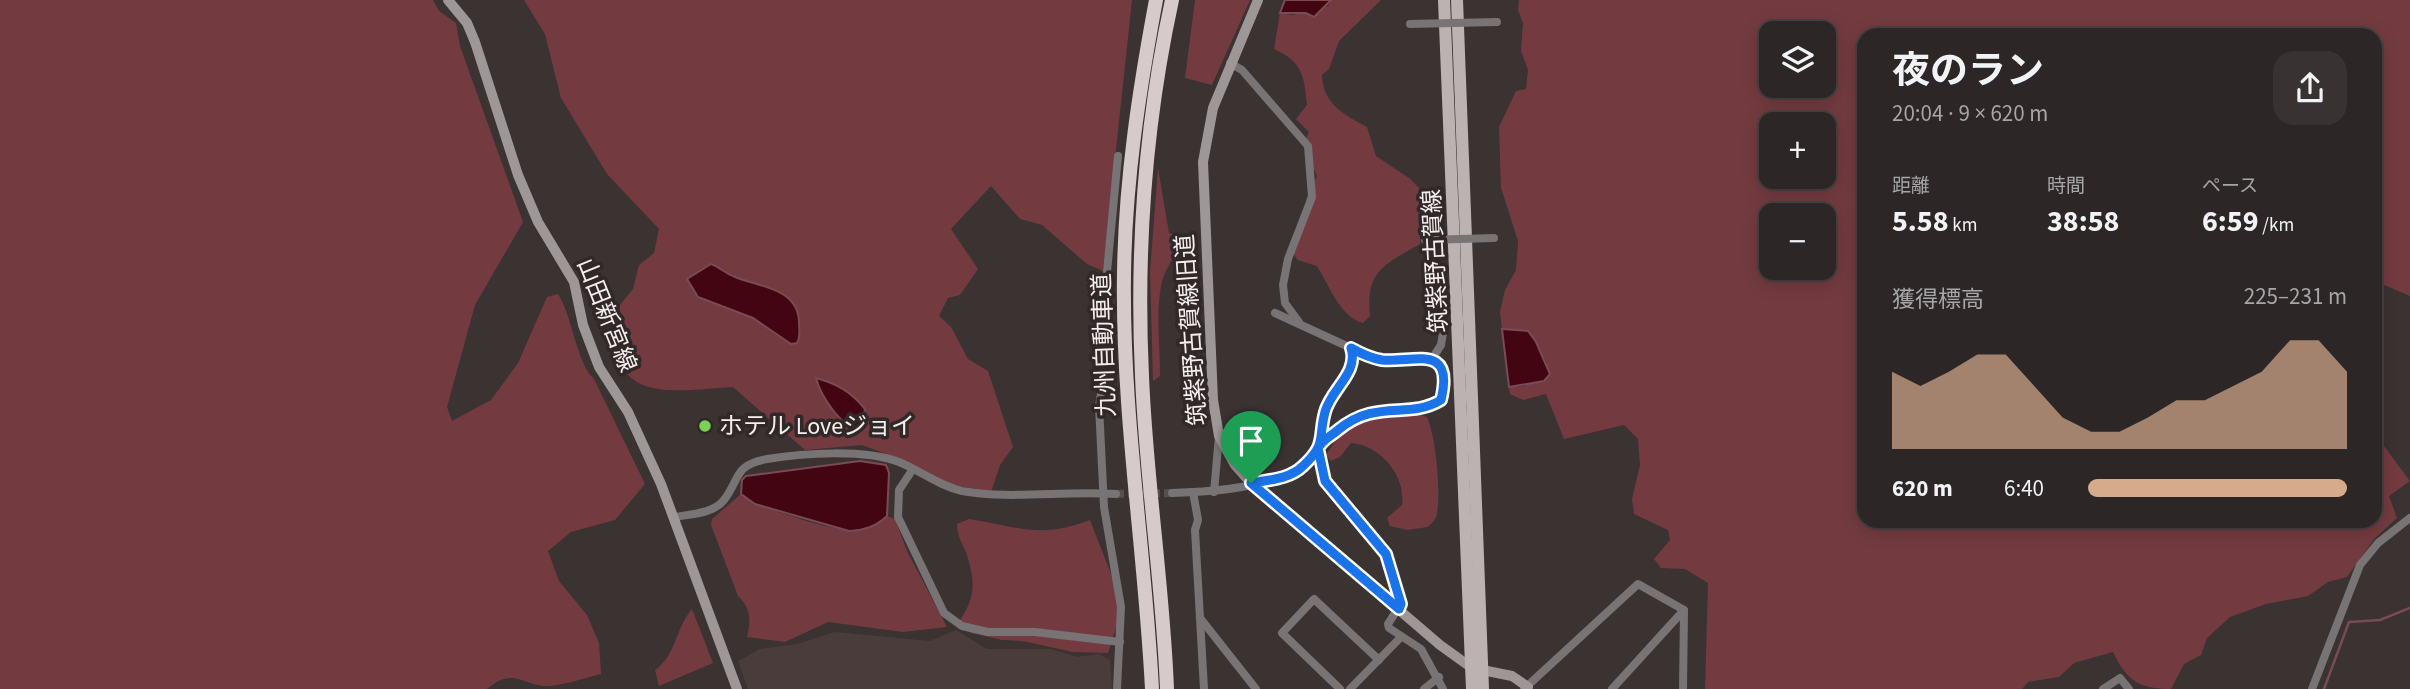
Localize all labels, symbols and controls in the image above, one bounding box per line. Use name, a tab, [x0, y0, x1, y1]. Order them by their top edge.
map controls	[1759, 21, 1836, 280]
button: layers	[1759, 21, 1836, 98]
text: 夜のラン	[1892, 44, 2044, 98]
button: share	[2273, 51, 2347, 125]
text: 20:04 · 9 × 620 m	[1892, 97, 2048, 130]
button: +	[1759, 112, 1836, 189]
text: 距離	[1892, 173, 1930, 200]
text: 時間	[2047, 173, 2085, 200]
text: ペース	[2202, 173, 2258, 200]
street label: 筑紫野古賀線	[1414, 188, 1457, 334]
text: 5.58	[1892, 200, 1949, 243]
text: 38:58	[2047, 200, 2119, 243]
text: 6:59	[2202, 200, 2259, 243]
button: −	[1759, 203, 1836, 280]
text: km	[1949, 212, 1978, 239]
text: /km	[2259, 212, 2294, 239]
street label: 筑紫野古賀線旧道	[1167, 233, 1216, 427]
street label: 山田新宮線	[568, 253, 645, 377]
street label: 九州自動車道	[1084, 272, 1125, 418]
text: 225–231 m	[2244, 280, 2347, 313]
text: 獲得標高	[1892, 283, 1984, 316]
place label: ホテル Loveジョイ	[719, 409, 915, 444]
pin	[1221, 411, 1281, 483]
marker: ホテル Loveジョイ	[697, 418, 713, 434]
icon: arrive	[1232, 422, 1270, 460]
text: 620 m	[1892, 472, 1953, 505]
text: 6:40	[2004, 472, 2044, 505]

